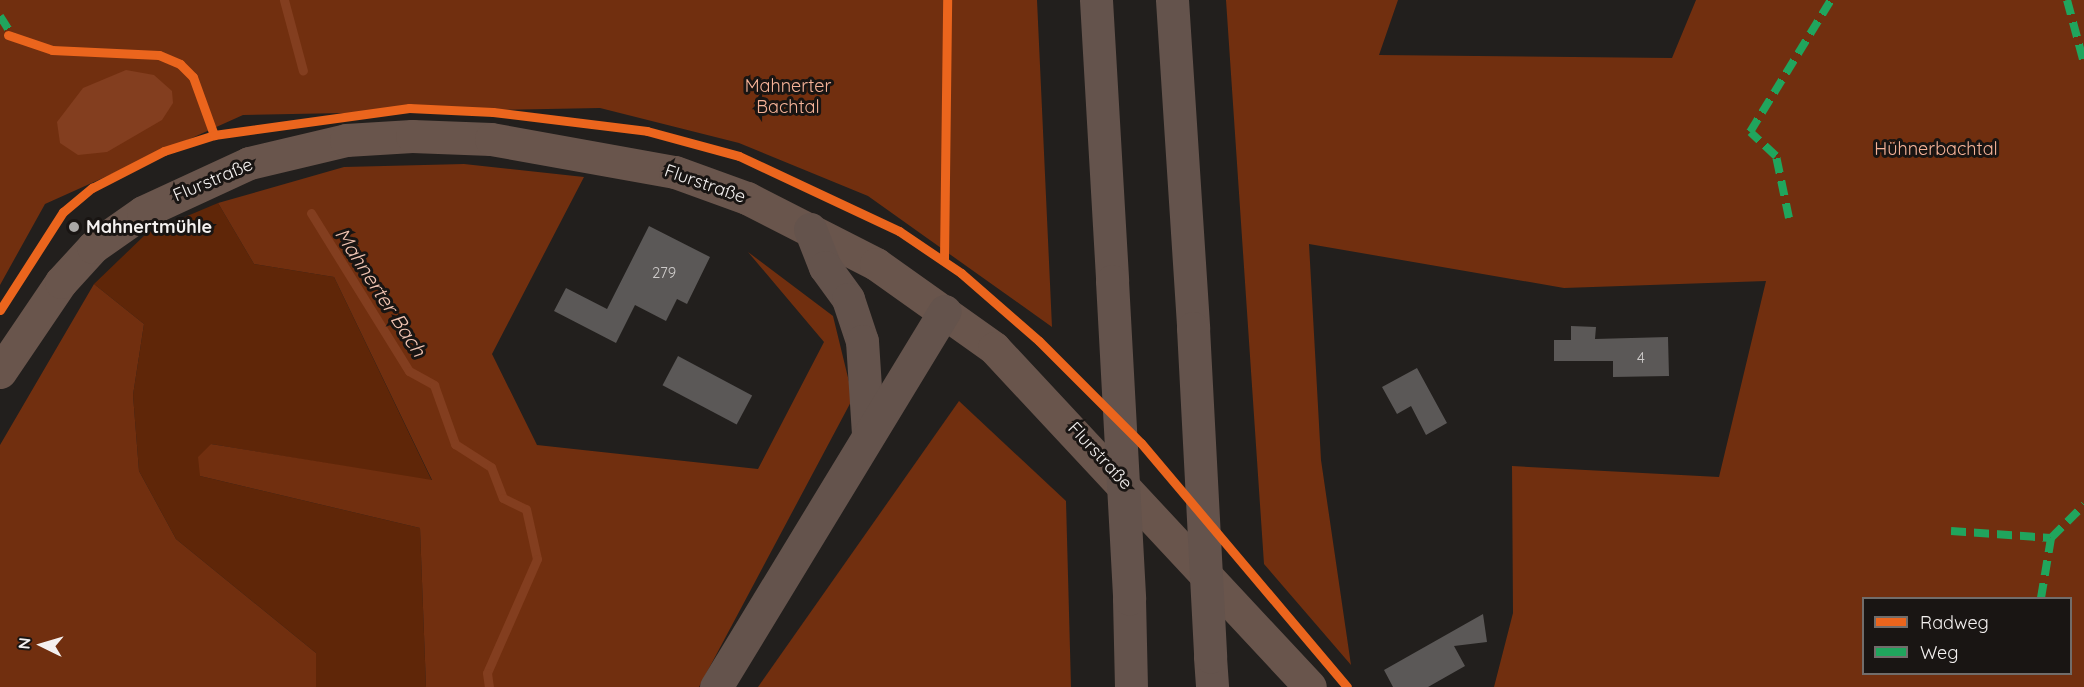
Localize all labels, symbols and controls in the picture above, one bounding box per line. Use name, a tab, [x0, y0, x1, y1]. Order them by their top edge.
park label: Mahnerter Bachtal	[745, 76, 831, 118]
park label: Hühnerbachtal	[1874, 138, 1998, 160]
street label: Flurstraße	[170, 154, 256, 206]
street label: Flurstraße	[661, 160, 749, 208]
place label: Mahnertmühle	[86, 216, 212, 238]
marker: Mahnertmühle	[67, 220, 81, 234]
water label: Mahnerter Bach	[330, 223, 432, 361]
house number: 279	[652, 264, 676, 282]
house number: 4	[1637, 349, 1645, 367]
street label: Flurstraße	[1063, 418, 1137, 494]
legend	[1862, 597, 2072, 675]
text: Radweg	[1920, 611, 1989, 634]
north arrow	[12, 615, 72, 675]
text: N	[14, 637, 35, 650]
text: Weg	[1920, 641, 1958, 664]

